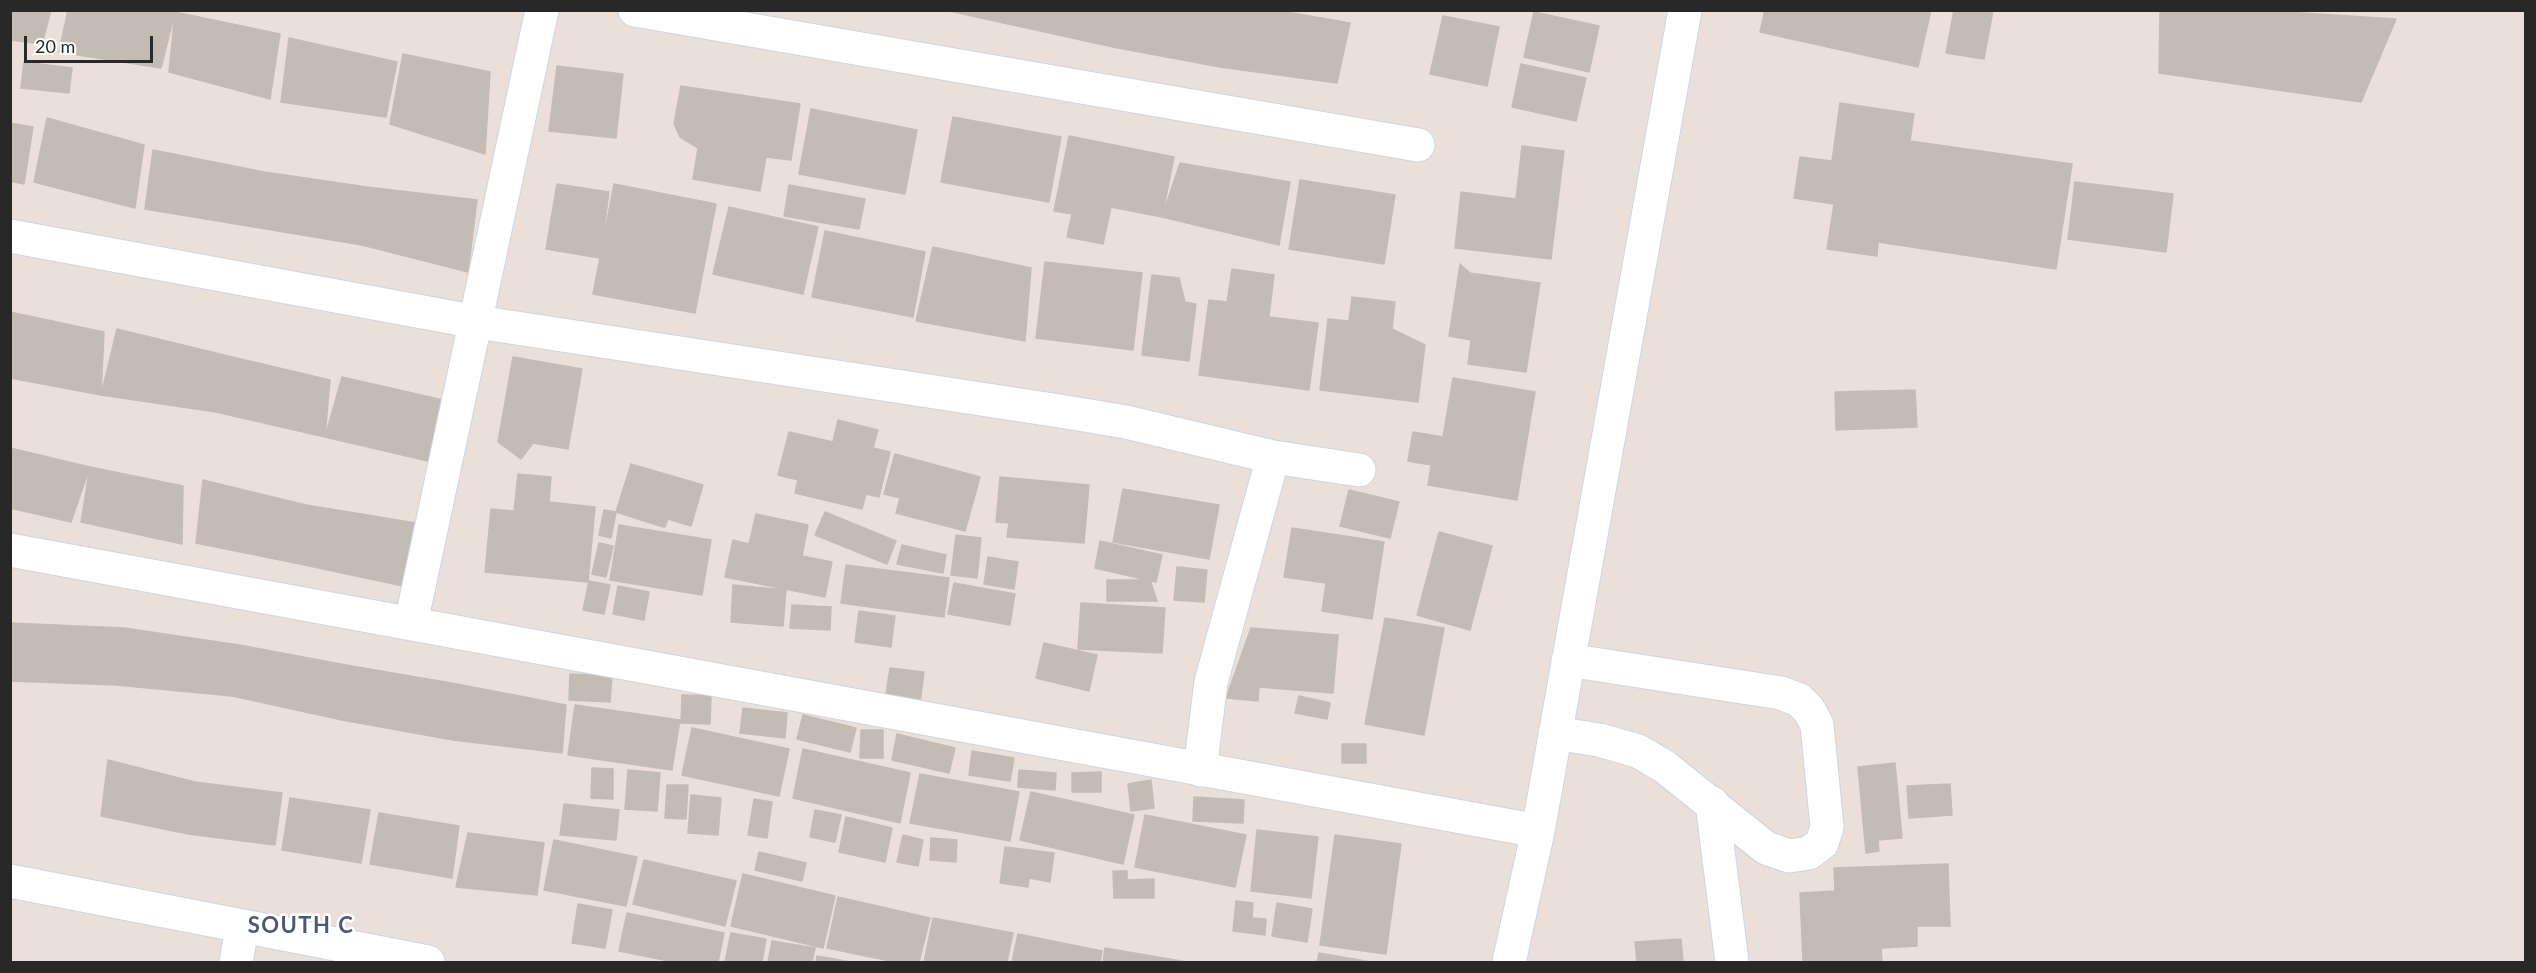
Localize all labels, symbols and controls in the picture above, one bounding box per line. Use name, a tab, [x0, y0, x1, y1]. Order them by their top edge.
scale bar	[27, 24, 156, 62]
text: 20 m	[35, 35, 75, 57]
district label: SOUTH C	[248, 913, 354, 939]

